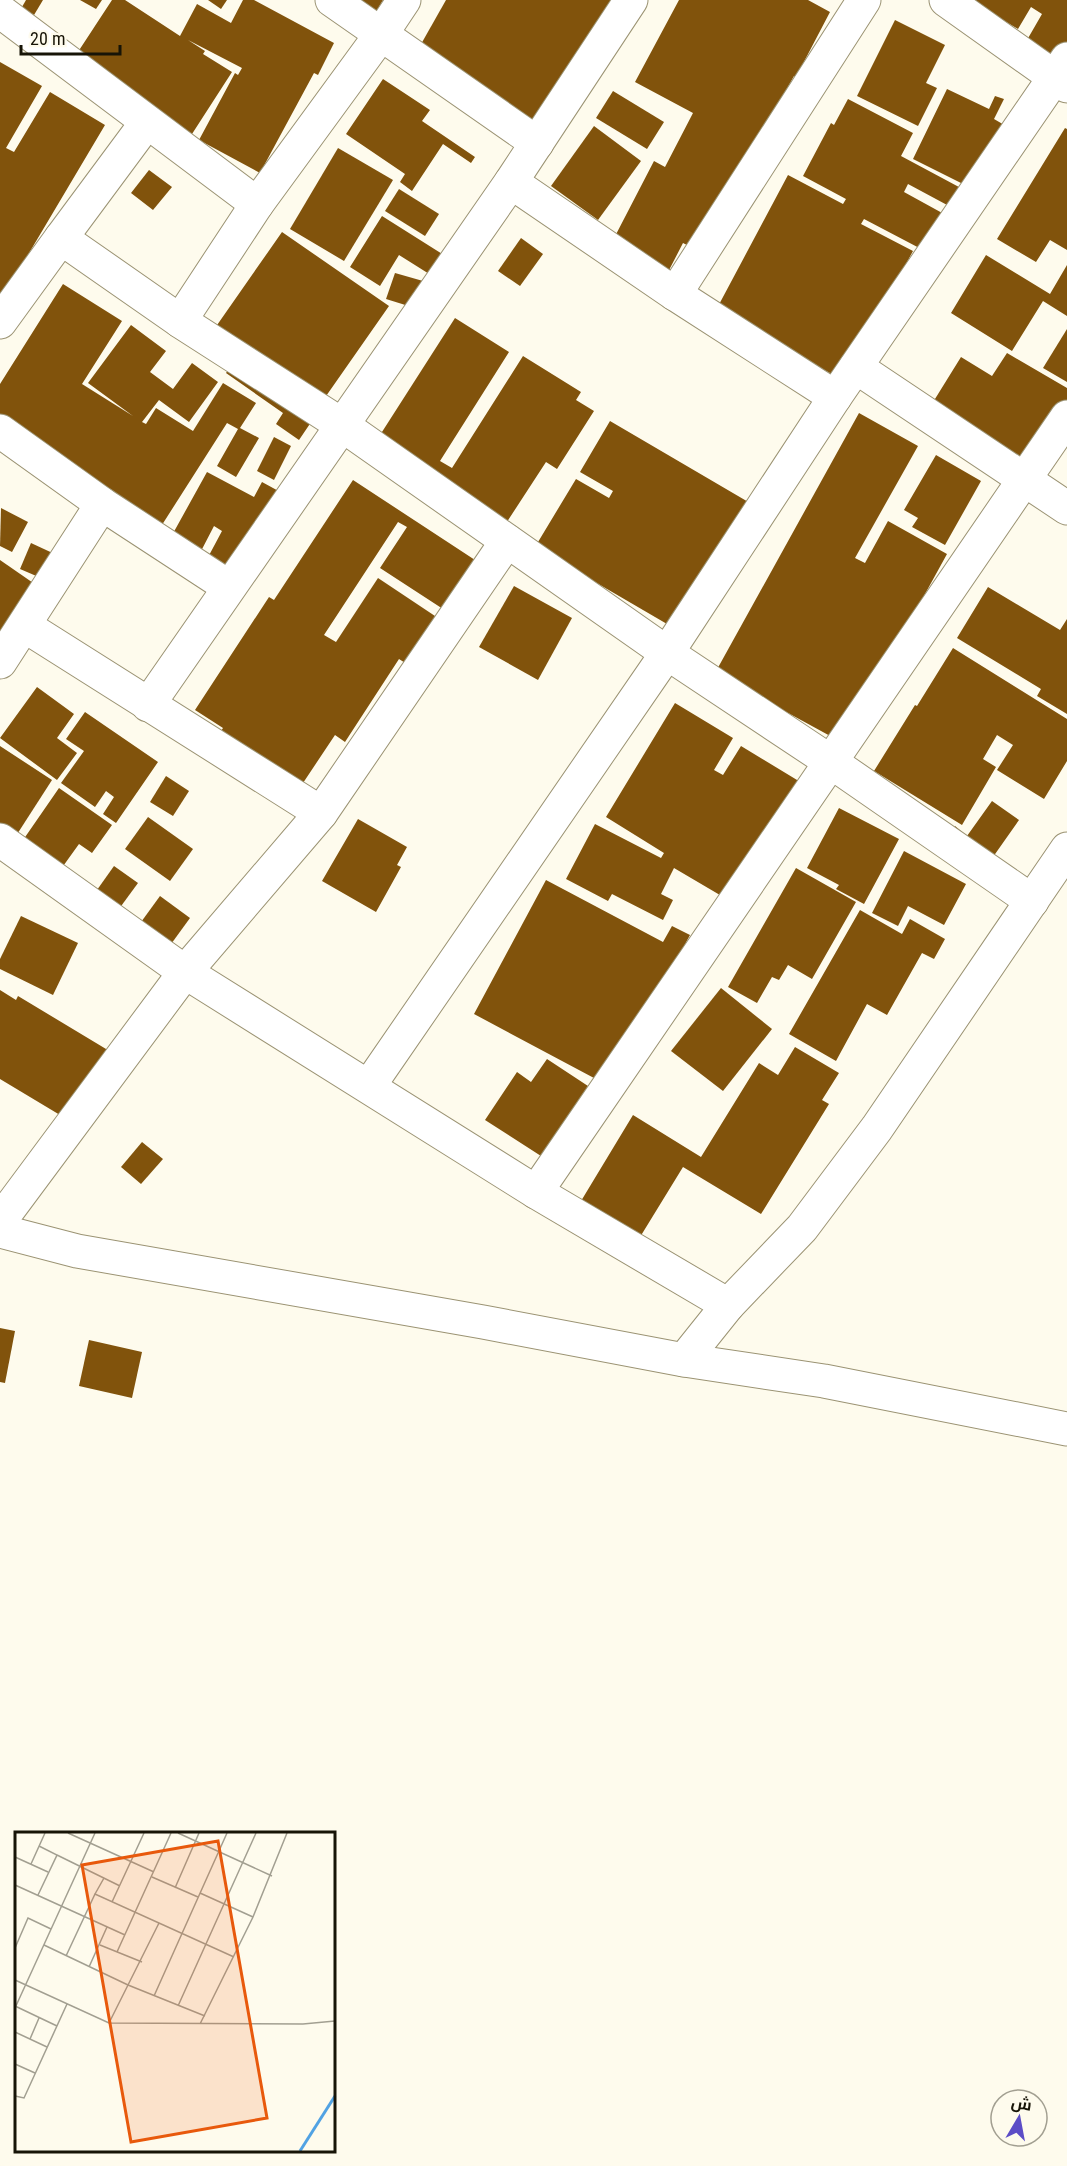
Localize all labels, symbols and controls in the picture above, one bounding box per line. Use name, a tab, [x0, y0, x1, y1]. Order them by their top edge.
scale bar	[21, 18, 120, 56]
text: 20 m	[30, 28, 65, 49]
inset map	[15, 1832, 334, 2151]
north arrow	[989, 2088, 1049, 2148]
text: ش	[1010, 2093, 1033, 2115]

